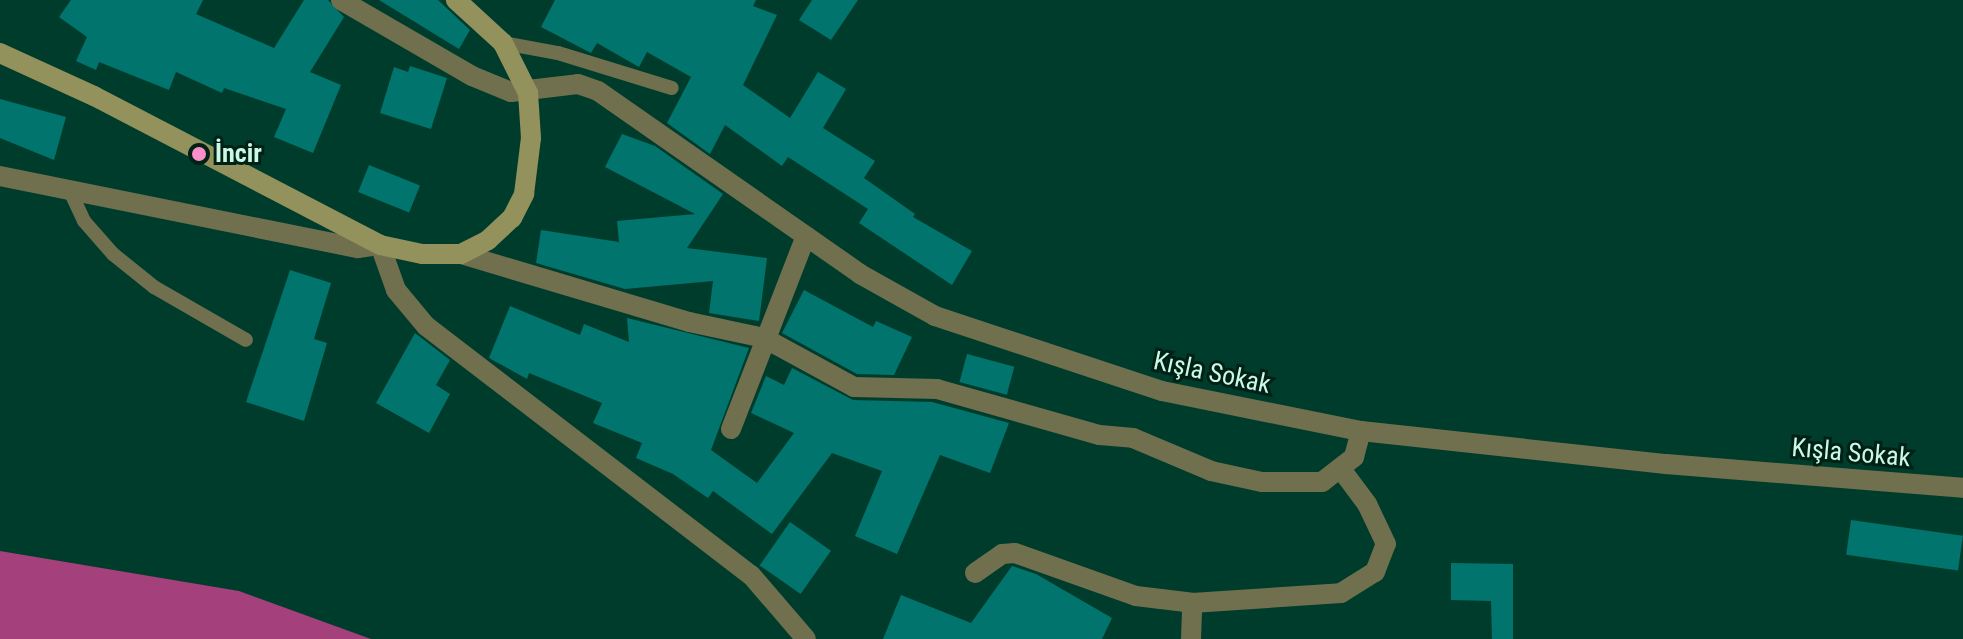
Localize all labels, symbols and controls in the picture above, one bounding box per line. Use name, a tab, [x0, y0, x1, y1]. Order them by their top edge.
place label: İncir	[215, 138, 262, 170]
marker: İncir	[190, 145, 208, 163]
street label: Kışla Sokak	[1151, 345, 1273, 401]
street label: Kışla Sokak	[1790, 432, 1912, 474]

